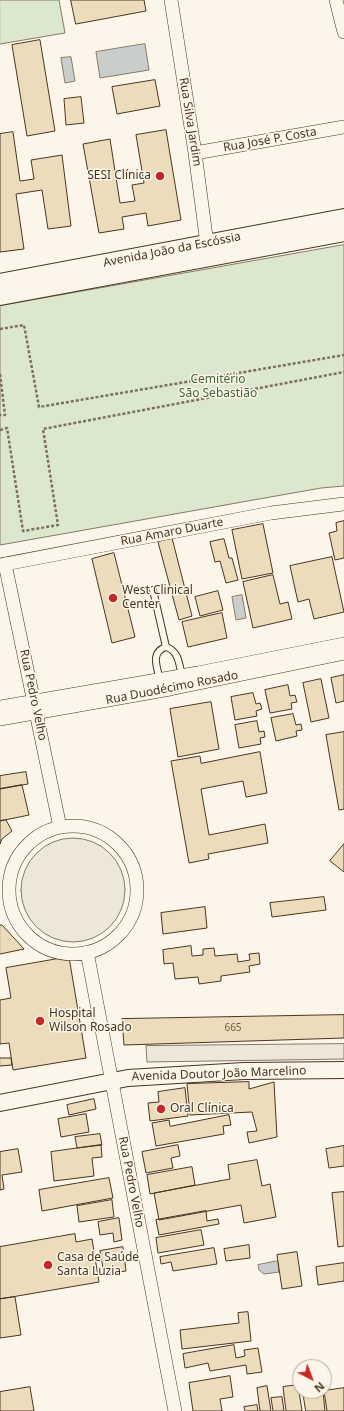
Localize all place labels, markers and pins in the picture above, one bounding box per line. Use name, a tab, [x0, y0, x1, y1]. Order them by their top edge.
place label: SESI Clínica	[87, 169, 151, 183]
marker: SESI Clínica	[154, 170, 166, 182]
place label: West Clinical Center	[122, 584, 193, 612]
marker: West Clinical Center	[107, 592, 119, 604]
place label: Hospital Wilson Rosado	[49, 1007, 132, 1035]
marker: Hospital Wilson Rosado	[34, 1015, 46, 1027]
place label: Oral Clínica	[170, 1102, 234, 1116]
marker: Oral Clínica	[155, 1103, 167, 1115]
place label: Casa de Saúde Santa Luzia	[57, 1251, 139, 1279]
marker: Casa de Saúde Santa Luzia	[42, 1259, 54, 1271]

